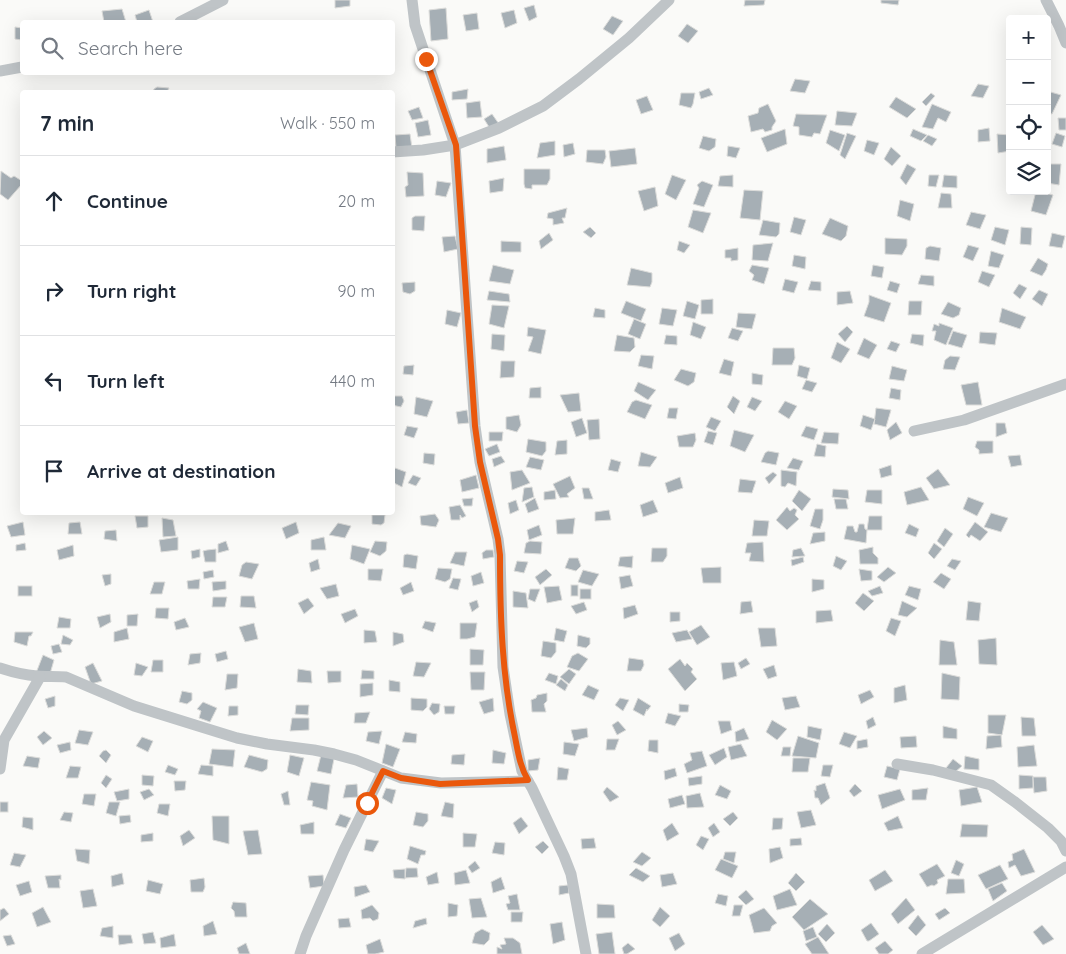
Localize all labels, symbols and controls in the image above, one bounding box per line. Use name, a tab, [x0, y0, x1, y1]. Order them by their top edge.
map controls	[1006, 15, 1051, 195]
button: +	[1006, 15, 1051, 60]
search box	[20, 20, 395, 75]
icon: search	[38, 34, 66, 62]
text: Search here	[78, 36, 183, 60]
route end	[415, 48, 438, 71]
button: −	[1006, 60, 1051, 105]
button: locate	[1006, 105, 1051, 150]
text: 7 min	[40, 110, 94, 136]
text: Walk · 550 m	[280, 113, 375, 133]
button: layers	[1006, 150, 1051, 195]
icon: ahead	[40, 187, 68, 215]
text: Continue	[87, 189, 168, 213]
text: 20 m	[338, 191, 375, 211]
icon: right	[40, 277, 68, 305]
text: Turn right	[87, 279, 176, 303]
text: 90 m	[338, 281, 375, 301]
icon: left	[40, 367, 68, 395]
text: Turn left	[87, 369, 165, 393]
text: 440 m	[330, 371, 375, 391]
icon: arrive	[40, 457, 68, 485]
text: Arrive at destination	[87, 459, 276, 483]
route start	[356, 792, 379, 815]

